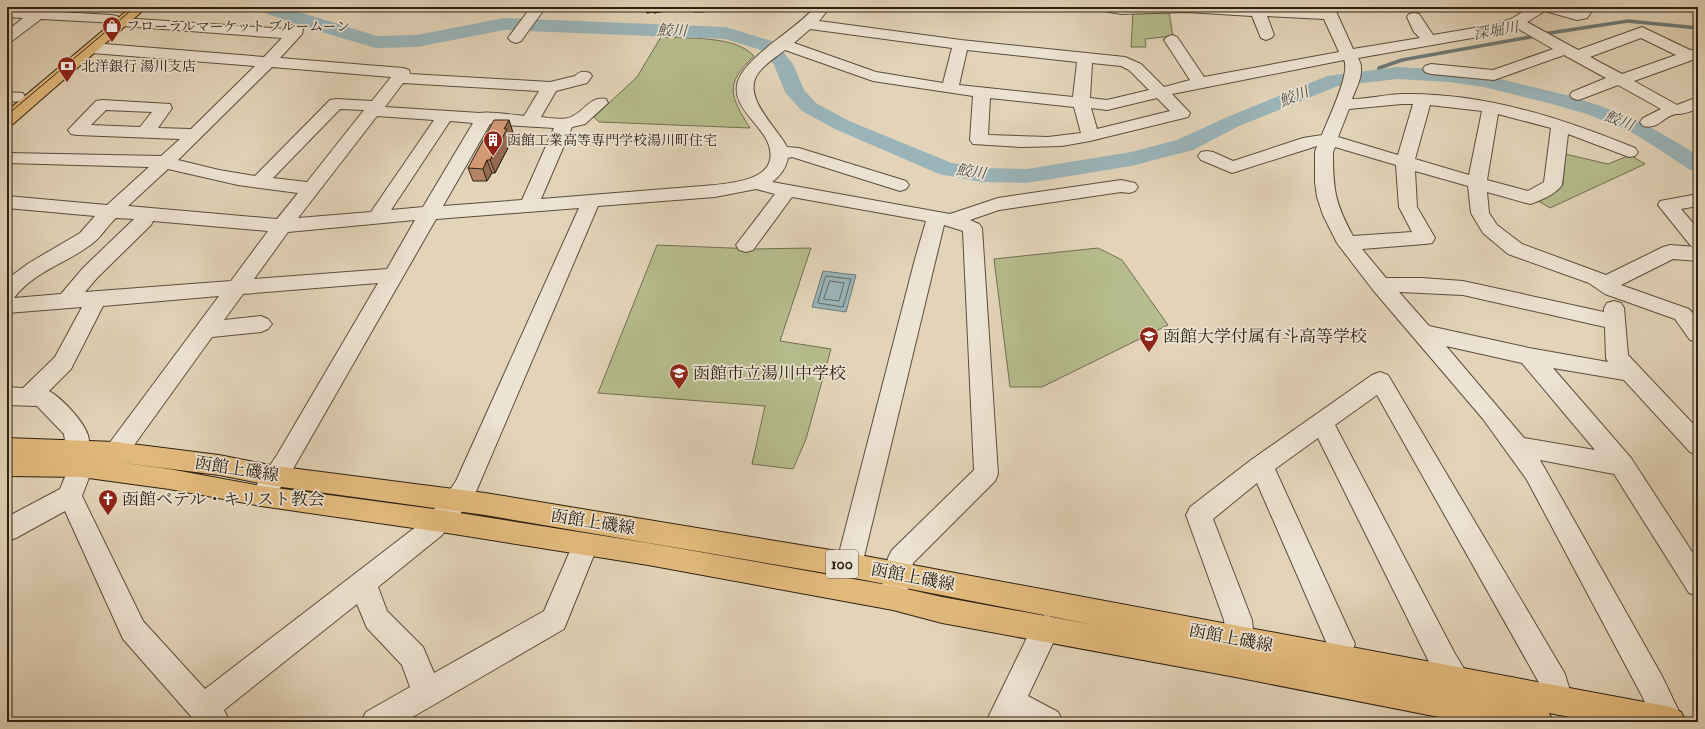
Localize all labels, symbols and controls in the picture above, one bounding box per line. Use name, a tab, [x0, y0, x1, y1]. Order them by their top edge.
shop icon: フローラルマーケット ブルームーン	[101, 15, 123, 43]
water label: 深堀川	[1472, 17, 1522, 44]
place label: フローラルマーケット ブルームーン	[126, 18, 350, 35]
water label: 鮫川	[657, 21, 689, 41]
bank icon: 北洋銀行 湯川支店	[56, 55, 78, 83]
place label: 北洋銀行 湯川支店	[81, 58, 196, 75]
water label: 鮫川	[1277, 82, 1313, 111]
water label: 鮫川	[1602, 107, 1638, 136]
building icon: 函館工業高等専門学校湯川町住宅	[482, 129, 504, 157]
place label: 函館工業高等専門学校湯川町住宅	[507, 132, 717, 149]
water label: 鮫川	[955, 161, 989, 184]
school or university icon: 函館大学付属有斗高等学校	[1138, 325, 1160, 353]
place label: 函館大学付属有斗高等学校	[1163, 326, 1367, 347]
school or university icon: 函館市立湯川中学校	[668, 362, 690, 390]
place label: 函館市立湯川中学校	[693, 363, 846, 384]
street label: 函館上磯線	[193, 452, 281, 486]
church icon: 函館ベテル・キリスト教会	[97, 488, 119, 516]
place label: 函館ベテル・キリスト教会	[122, 489, 325, 510]
street label: 函館上磯線	[549, 505, 637, 539]
road number: 100	[826, 550, 858, 578]
street label: 函館上磯線	[869, 559, 957, 595]
street label: 函館上磯線	[1187, 620, 1275, 656]

